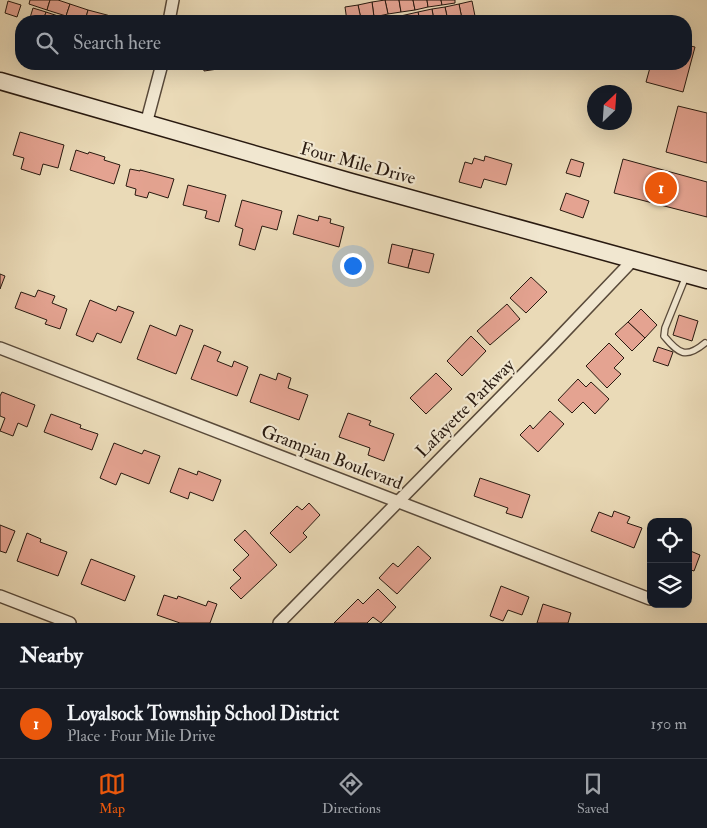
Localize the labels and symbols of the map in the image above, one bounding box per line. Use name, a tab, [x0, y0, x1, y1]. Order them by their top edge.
north arrow	[587, 85, 632, 130]
street label: Four Mile Drive	[298, 137, 419, 190]
pin: 1	[645, 169, 677, 207]
your location	[340, 253, 366, 279]
street label: Lafayette Parkway	[411, 353, 520, 463]
street label: Grampian Boulevard	[258, 420, 406, 495]

